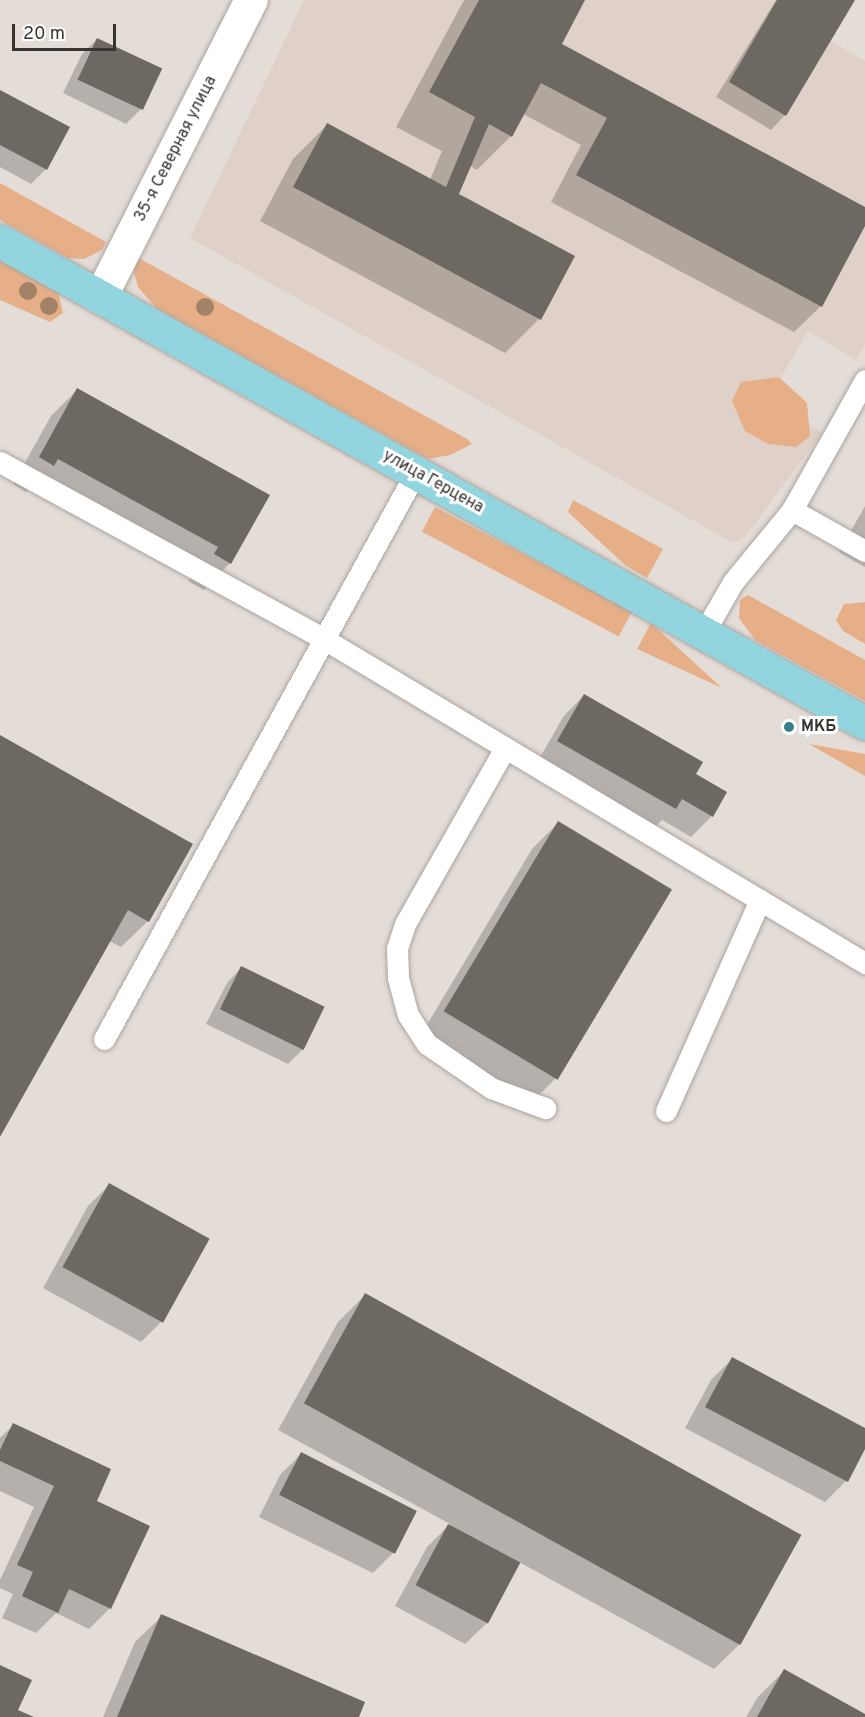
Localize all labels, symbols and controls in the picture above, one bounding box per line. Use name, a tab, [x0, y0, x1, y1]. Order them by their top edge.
scale bar	[15, 12, 118, 50]
text: 20 m	[23, 23, 65, 46]
street label: 35-я Северная улица	[131, 73, 221, 225]
street label: улица Герцена	[379, 446, 487, 518]
place label: МКБ	[801, 717, 836, 737]
marker: МКБ	[782, 720, 796, 734]

